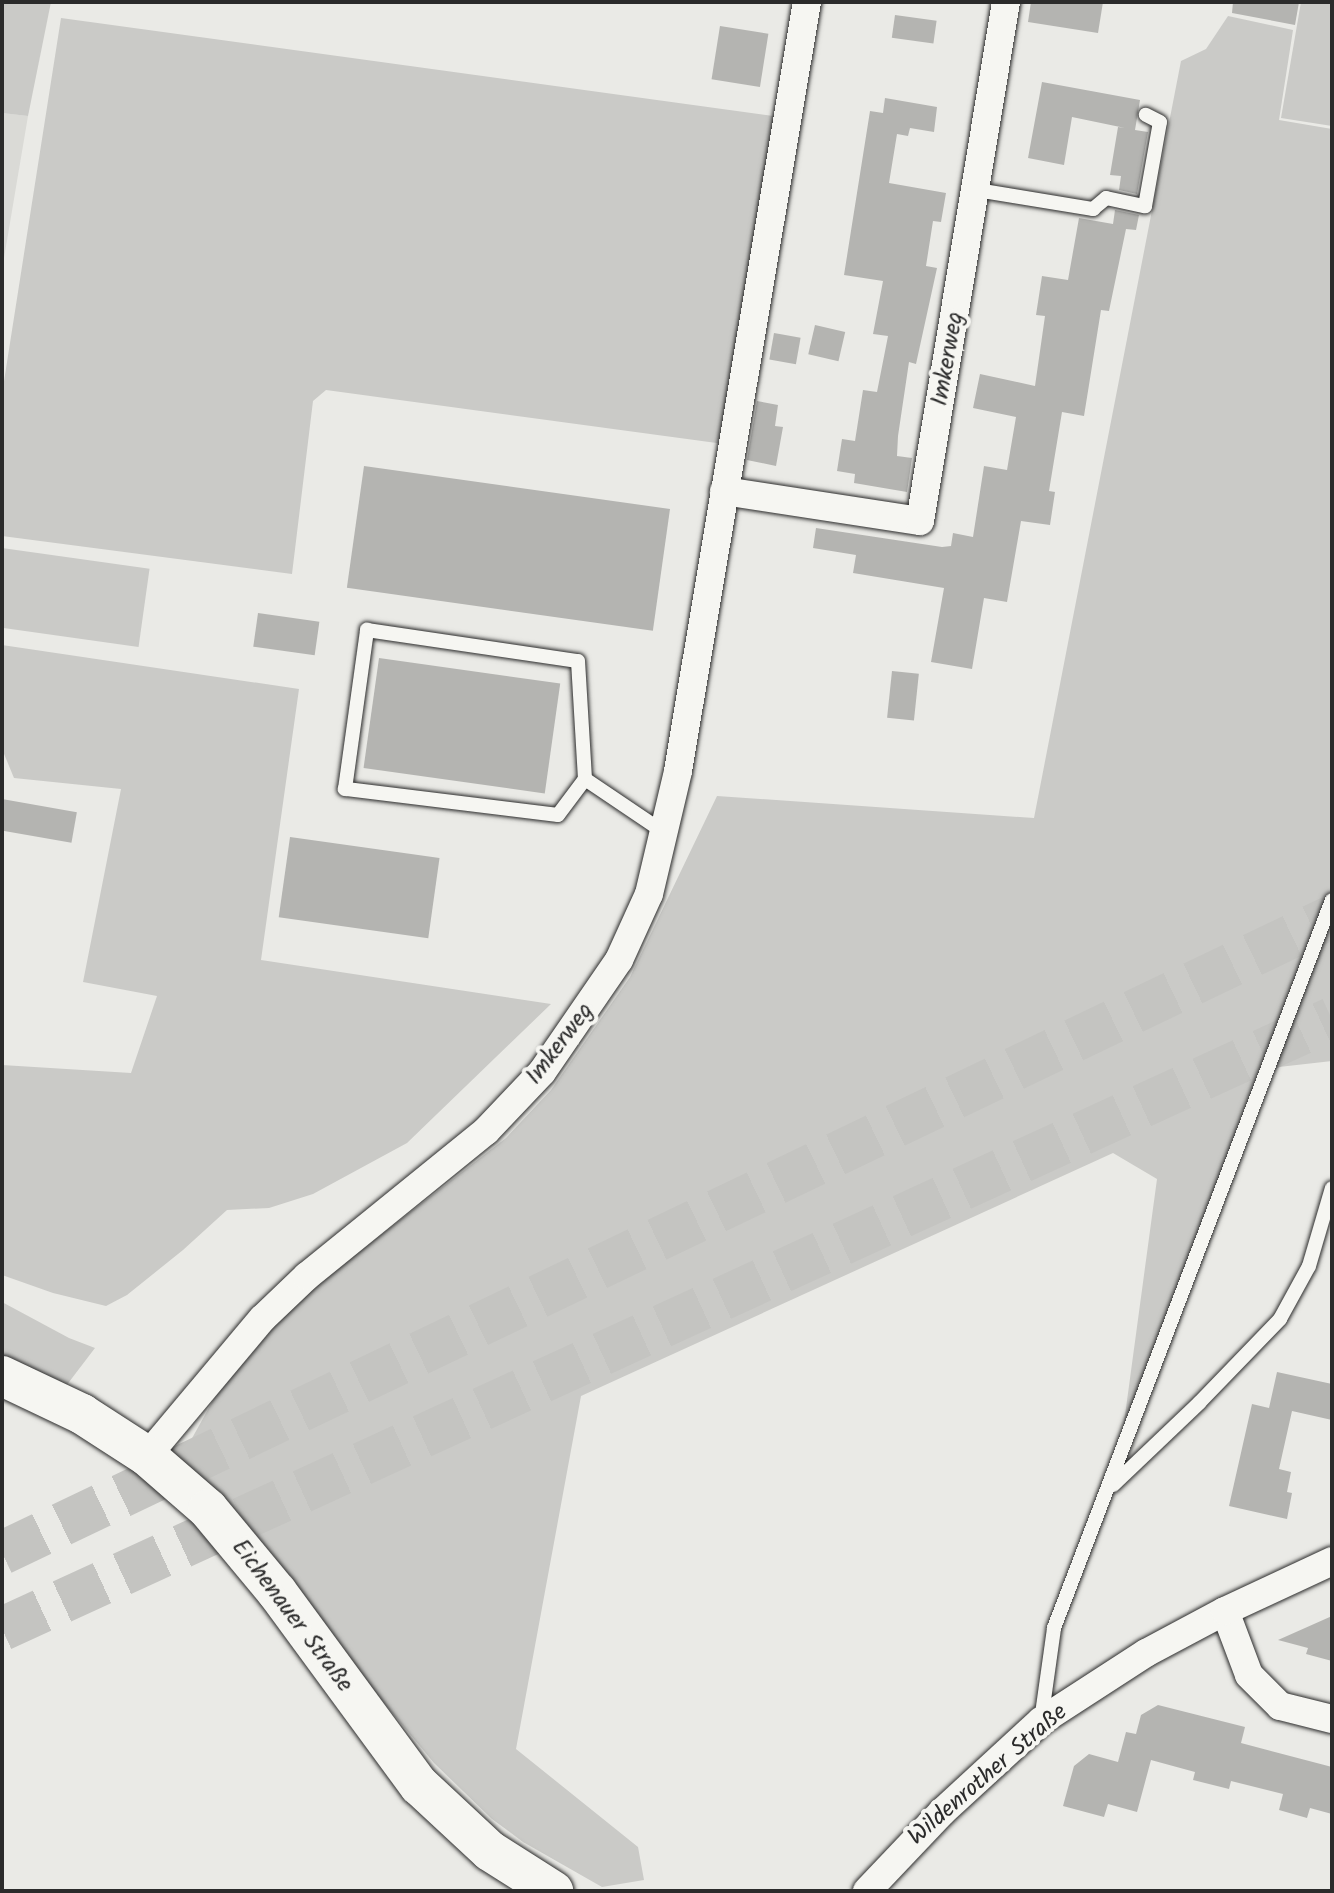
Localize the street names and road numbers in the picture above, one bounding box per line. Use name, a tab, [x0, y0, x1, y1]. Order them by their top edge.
street label: Imkerweg	[926, 310, 970, 408]
street label: Imkerweg	[520, 997, 600, 1091]
street label: Eichenauer Straße	[225, 1534, 359, 1698]
street label: Wildenrother Straße	[903, 1698, 1073, 1852]

